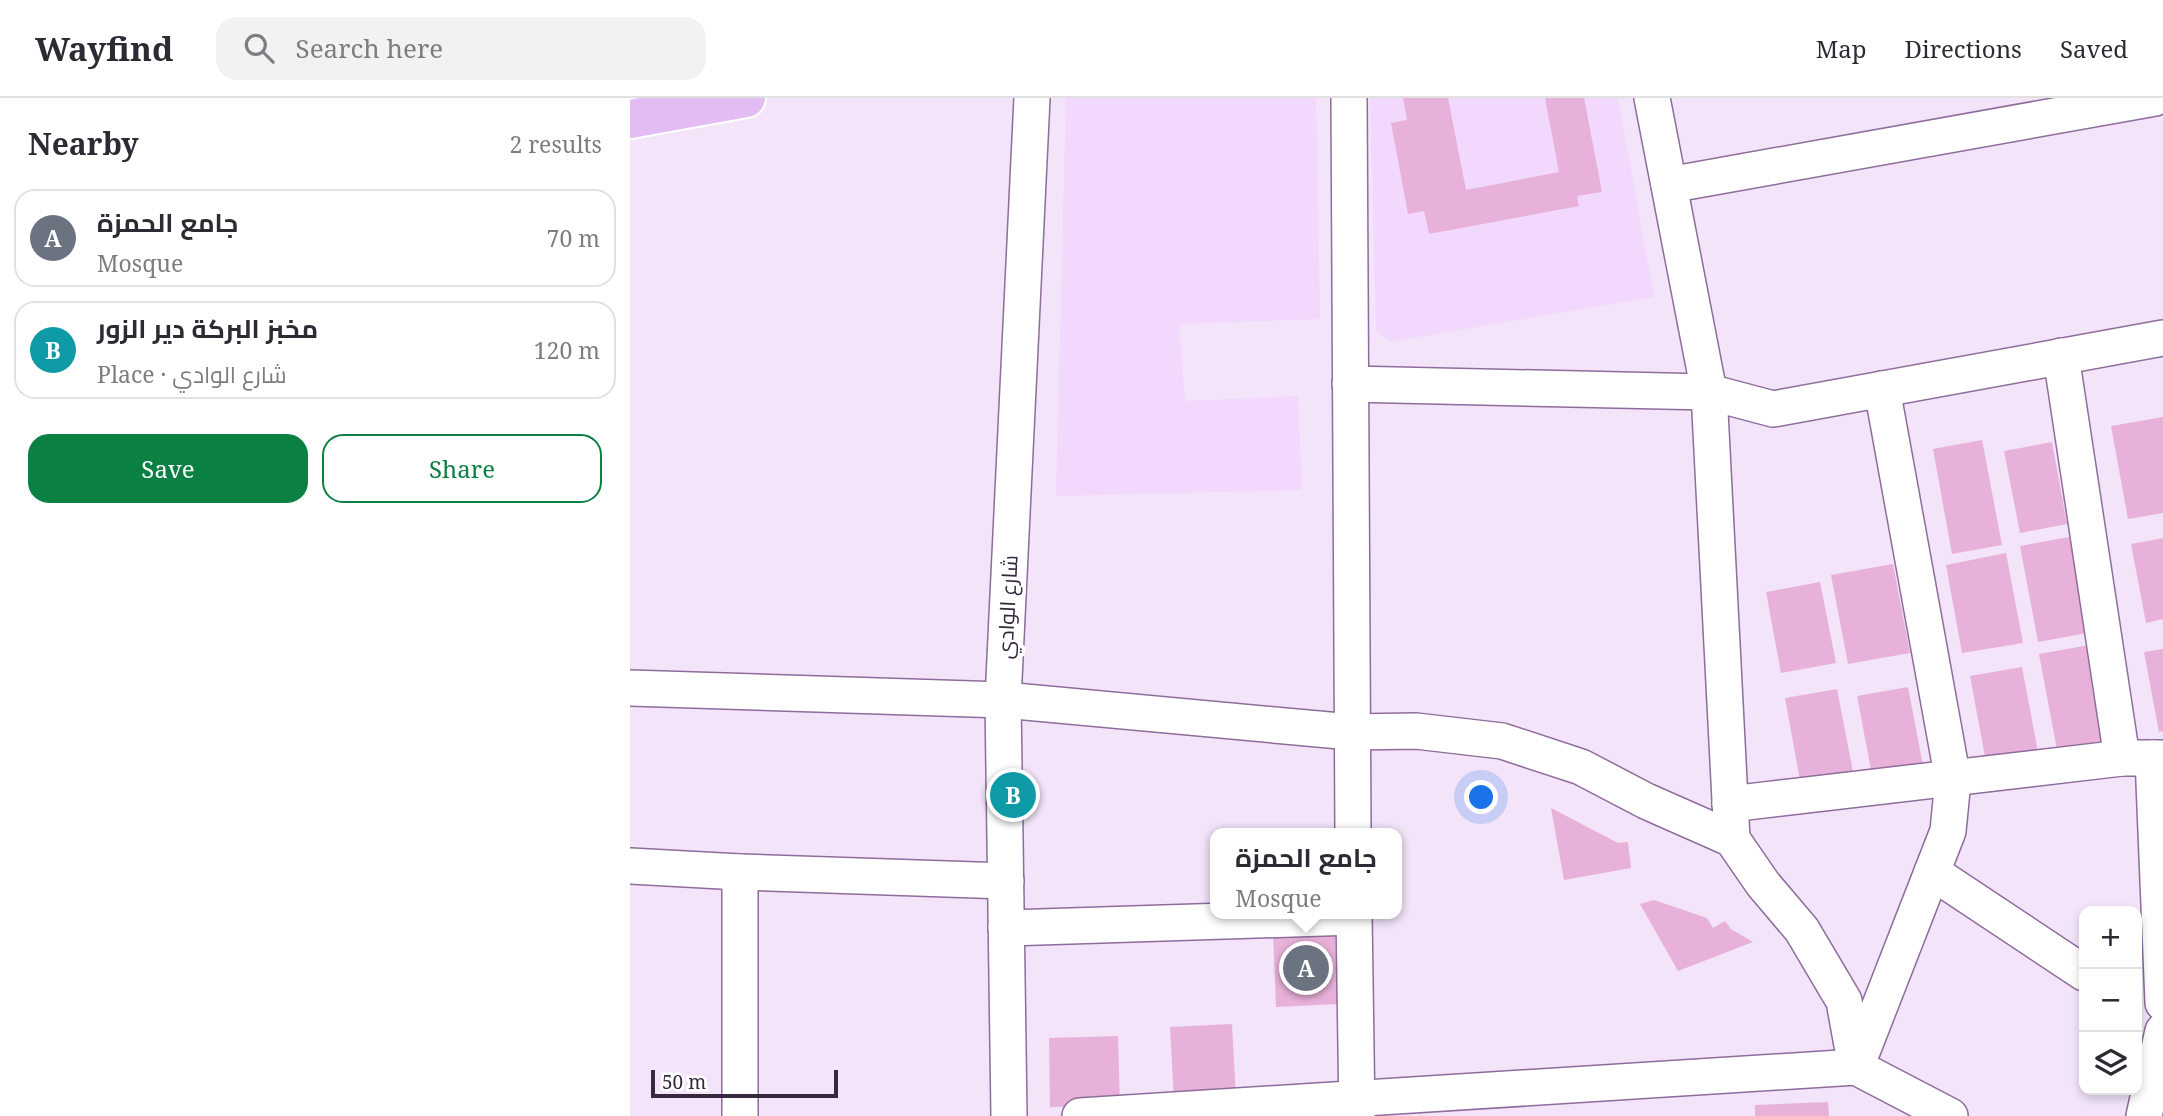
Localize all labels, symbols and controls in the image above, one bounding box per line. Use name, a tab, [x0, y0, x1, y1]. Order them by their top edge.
search box	[216, 17, 706, 80]
text: Wayfind	[35, 26, 174, 71]
icon: search	[240, 29, 278, 67]
text: Search here	[296, 30, 443, 66]
text: Map	[1816, 32, 1867, 65]
text: Directions	[1905, 32, 2022, 65]
text: Saved	[2060, 32, 2128, 65]
text: Nearby	[28, 123, 139, 164]
text: 2 results	[509, 128, 602, 160]
text: جامع الحمزة	[97, 204, 238, 240]
text: A	[44, 222, 62, 254]
text: 70 m	[547, 222, 600, 254]
text: Mosque	[97, 247, 183, 279]
text: مخبز البركة دير الزور	[97, 310, 318, 346]
text: B	[45, 334, 61, 366]
text: 120 m	[534, 334, 600, 366]
text: Place · شارع الوادي	[97, 358, 287, 390]
button: Save	[28, 434, 308, 503]
button: Share	[322, 434, 602, 503]
street label: شارع الوادي	[990, 554, 1027, 660]
pin: B	[990, 769, 1036, 821]
your location	[1464, 780, 1498, 814]
popup	[1210, 828, 1402, 919]
text: جامع الحمزة	[1235, 839, 1377, 875]
text: Mosque	[1235, 882, 1322, 914]
map controls	[2079, 906, 2142, 1095]
button: +	[2079, 906, 2142, 969]
pin: A	[1283, 942, 1329, 994]
button: −	[2079, 969, 2142, 1032]
button: layers	[2079, 1032, 2142, 1095]
scale bar	[651, 1067, 838, 1099]
text: 50 m	[662, 1069, 706, 1095]

